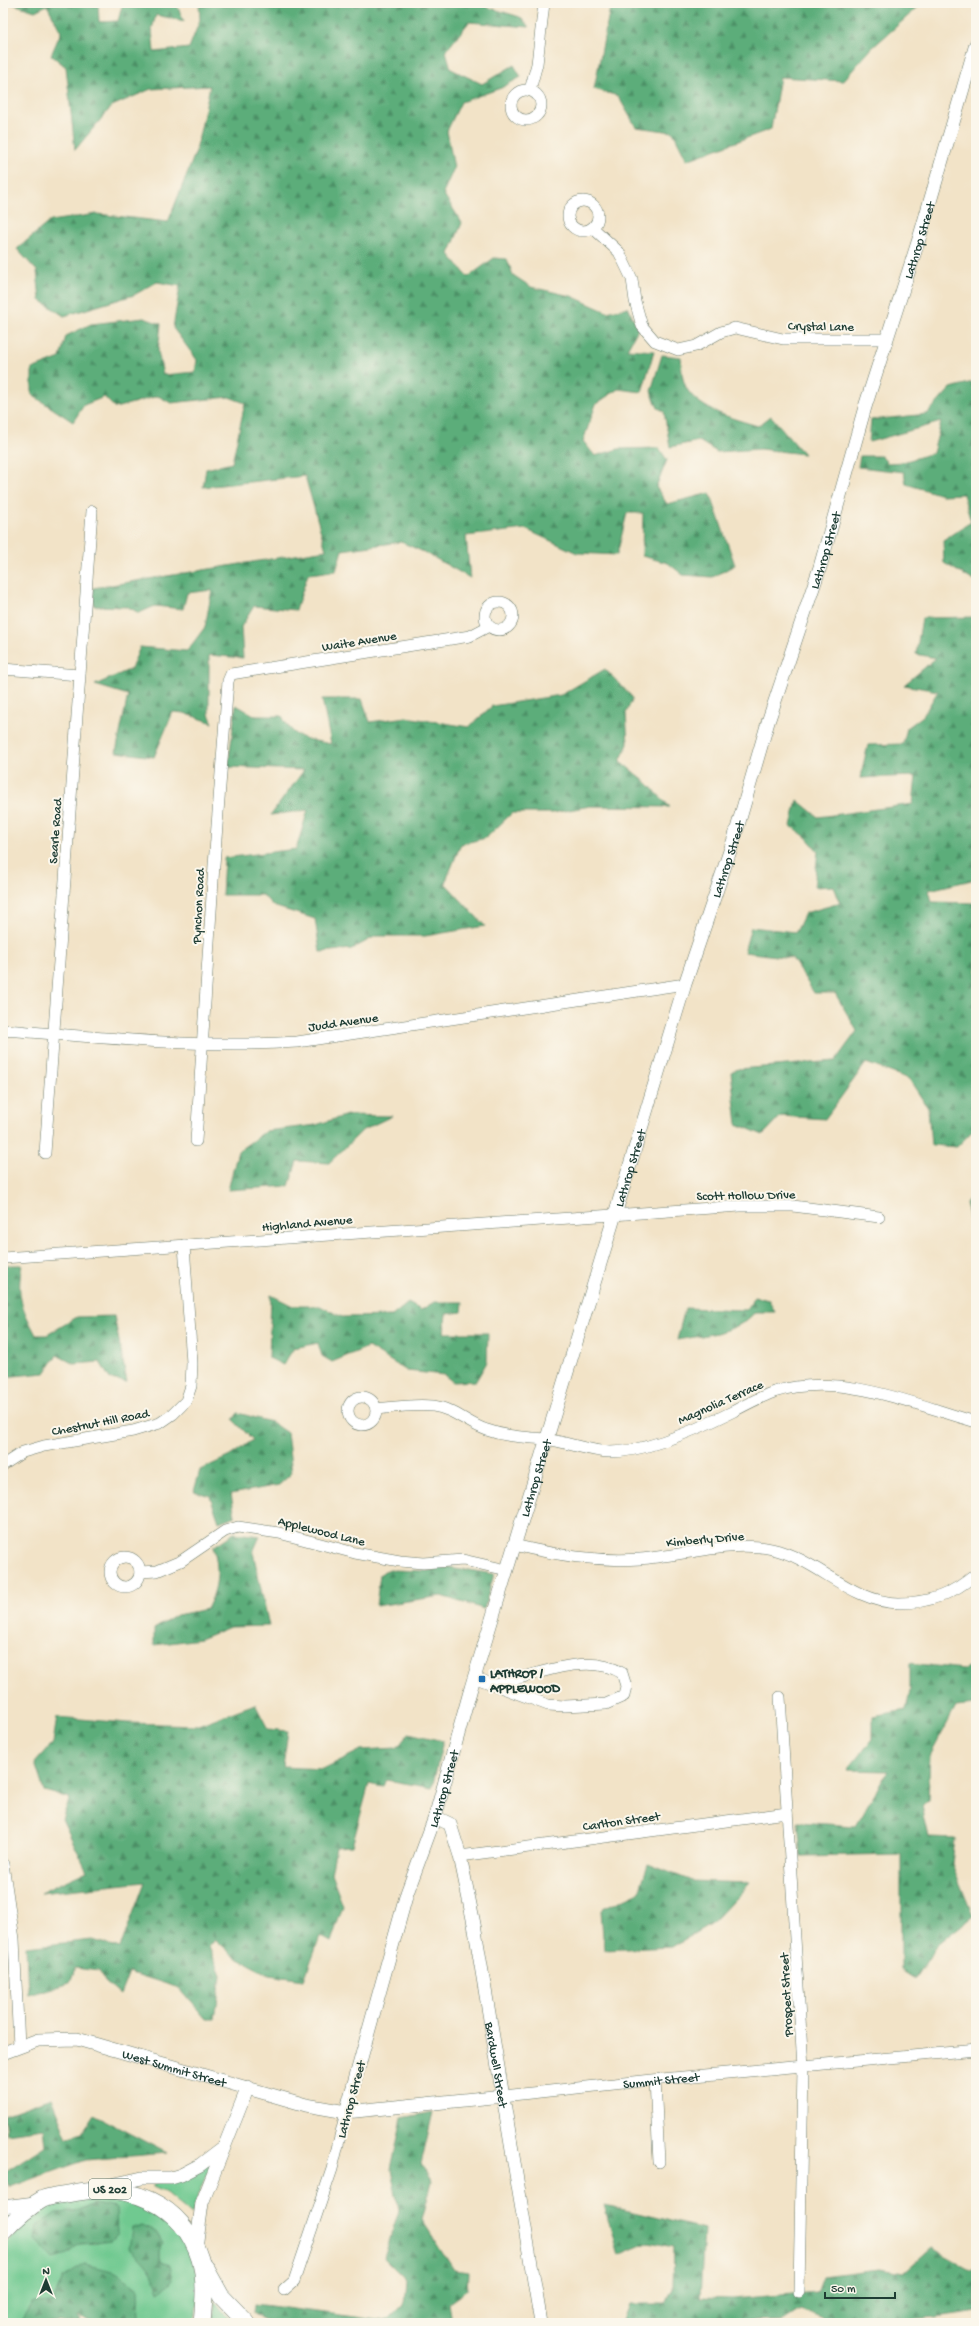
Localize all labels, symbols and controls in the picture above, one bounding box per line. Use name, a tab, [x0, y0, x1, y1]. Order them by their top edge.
street label: Lathrop Street	[902, 199, 940, 281]
street label: Crystal Lane	[788, 319, 854, 336]
street label: Lathrop Street	[808, 509, 846, 591]
street label: Waite Avenue	[321, 629, 398, 656]
street label: Searle Road	[47, 797, 66, 864]
street label: Lathrop Street	[710, 818, 749, 900]
street label: Pynchon Road	[190, 867, 209, 945]
street label: Judd Avenue	[307, 1011, 380, 1036]
street label: Lathrop Street	[613, 1126, 651, 1209]
street label: Scott Hollow Drive	[696, 1188, 796, 1205]
street label: Highland Avenue	[261, 1213, 353, 1236]
street label: Magnolia Terrace	[676, 1378, 766, 1429]
street label: Chestnut Hill Road	[50, 1406, 152, 1440]
street label: Lathrop Street	[519, 1436, 557, 1519]
street label: Applewood Lane	[276, 1514, 367, 1551]
street label: Kimberly Drive	[666, 1530, 745, 1551]
place label: LATHROP / APPLEWOOD	[489, 1667, 561, 1697]
marker: LATHROP / APPLEWOOD	[477, 1674, 487, 1684]
street label: Lathrop Street	[427, 1747, 464, 1830]
street label: Carlton Street	[582, 1809, 663, 1835]
street label: Prospect Street	[778, 1951, 797, 2038]
street label: Bardwell Street	[480, 2020, 510, 2110]
street label: West Summit Street	[120, 2047, 229, 2092]
street label: Lathrop Street	[335, 2058, 370, 2140]
street label: Summit Street	[622, 2070, 702, 2093]
road number: US 202	[89, 2179, 131, 2199]
north arrow	[26, 2260, 66, 2300]
text: N	[42, 2266, 50, 2278]
scale bar	[825, 2274, 895, 2300]
text: 50 m	[831, 2283, 856, 2297]

